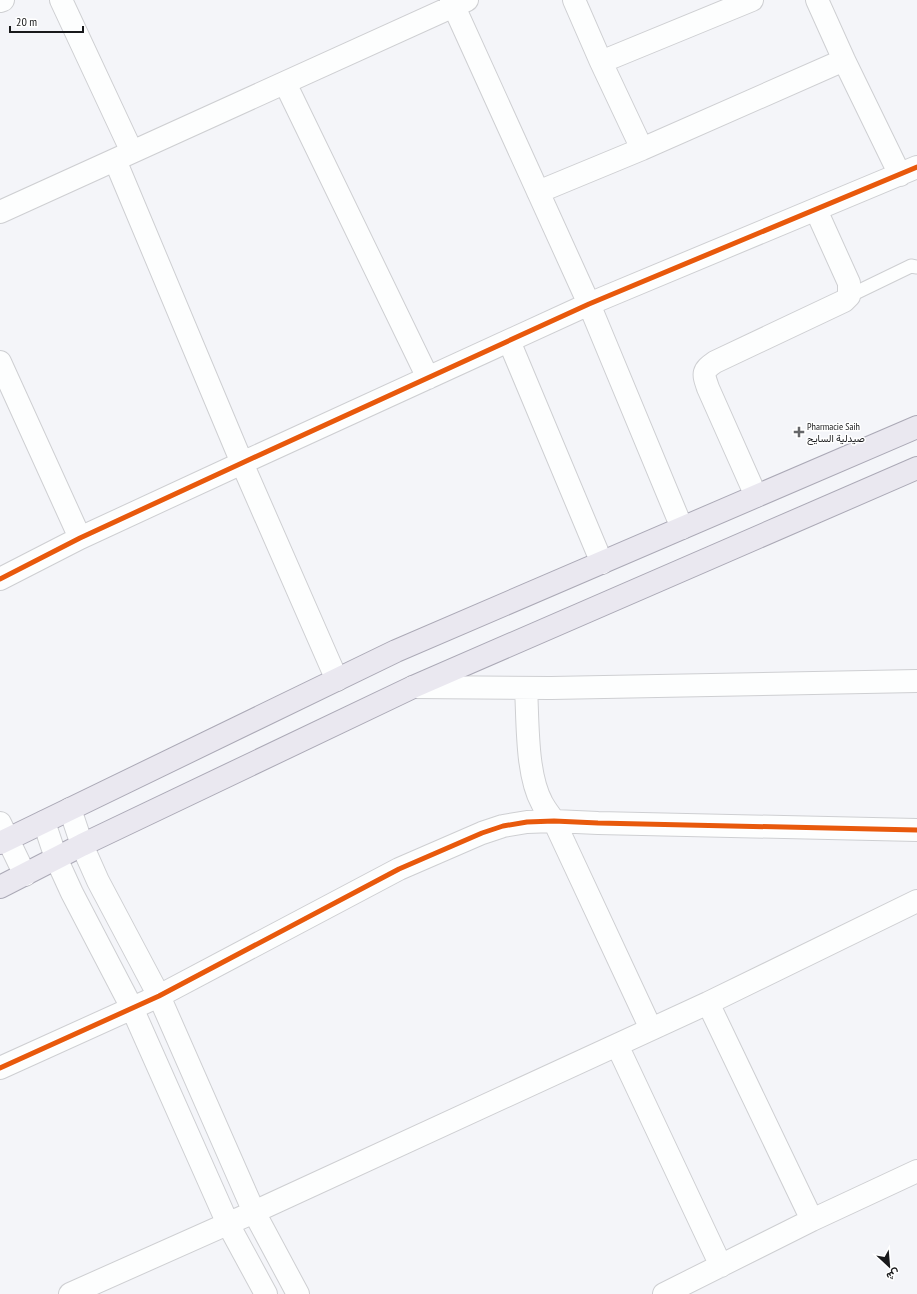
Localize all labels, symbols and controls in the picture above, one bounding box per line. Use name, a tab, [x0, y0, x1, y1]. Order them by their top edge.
scale bar	[10, 8, 83, 34]
text: 20 m	[16, 14, 37, 29]
place label: Pharmacie Saih صيدلية السايح	[807, 420, 865, 445]
marker: Pharmacie Saih صيدلية السايح	[794, 427, 804, 437]
north arrow	[869, 1246, 909, 1286]
text: ش	[884, 1266, 902, 1284]

